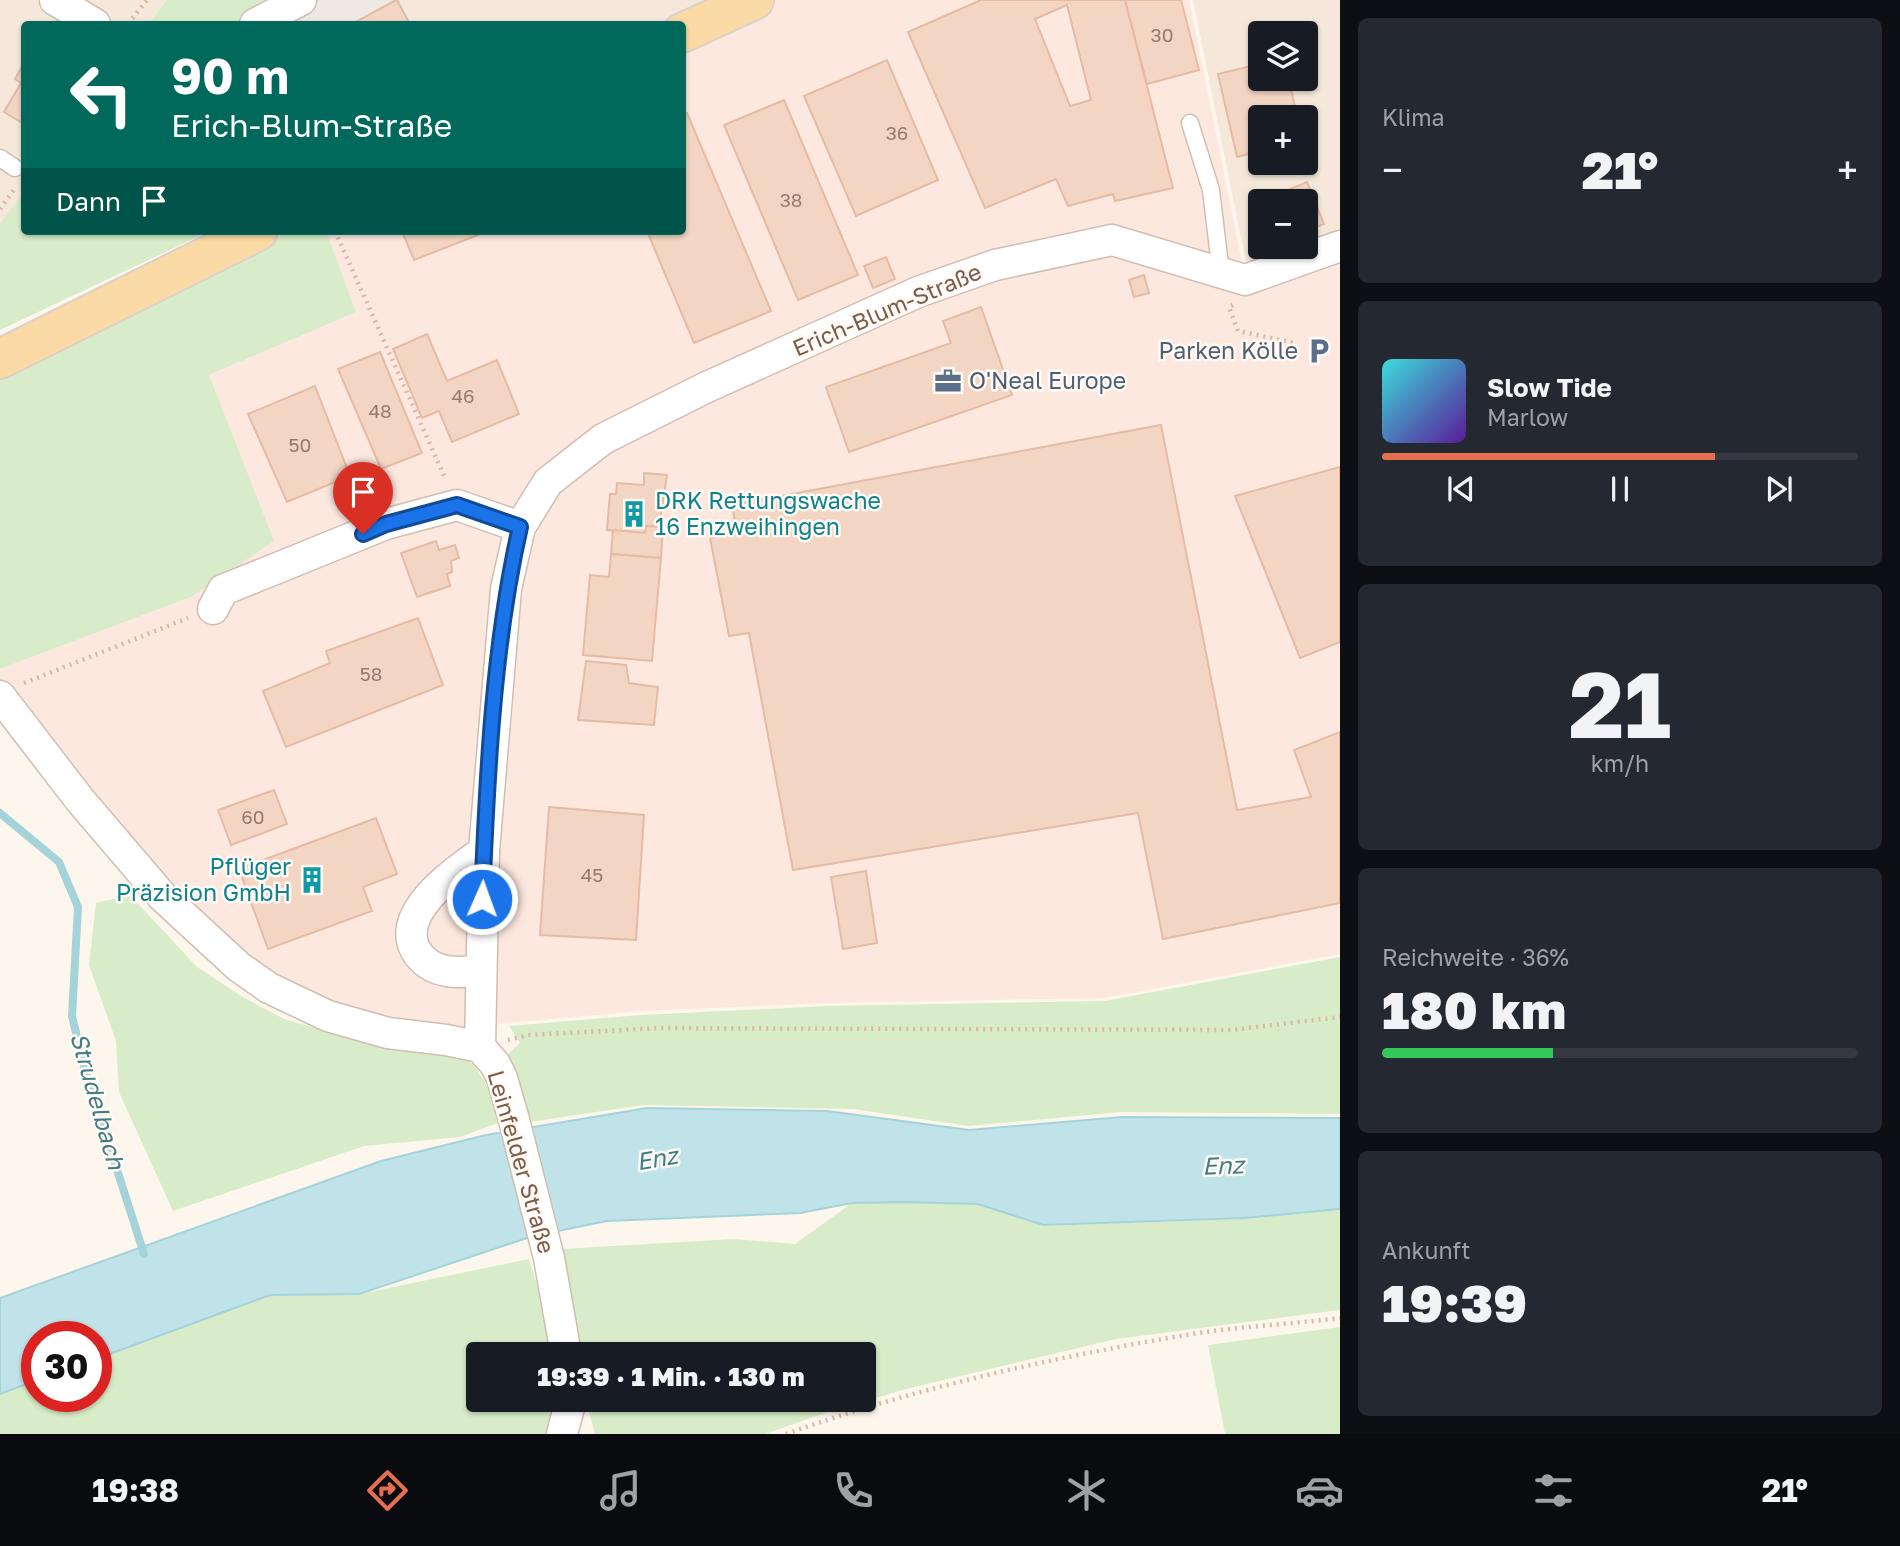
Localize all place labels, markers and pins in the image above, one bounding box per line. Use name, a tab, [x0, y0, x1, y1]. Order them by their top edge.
place label: Parken Kölle	[1158, 336, 1298, 364]
parking icon: Parken Kölle	[1304, 336, 1334, 366]
office icon: O'Neal Europe	[933, 366, 963, 396]
place label: O'Neal Europe	[969, 366, 1126, 394]
pin	[333, 462, 393, 534]
place label: DRK Rettungswache 16 Enzweihingen	[655, 486, 881, 540]
building icon: DRK Rettungswache 16 Enzweihingen	[619, 499, 649, 529]
place label: Pflüger Präzision GmbH	[116, 852, 291, 906]
building icon: Pflüger Präzision GmbH	[297, 865, 327, 895]

